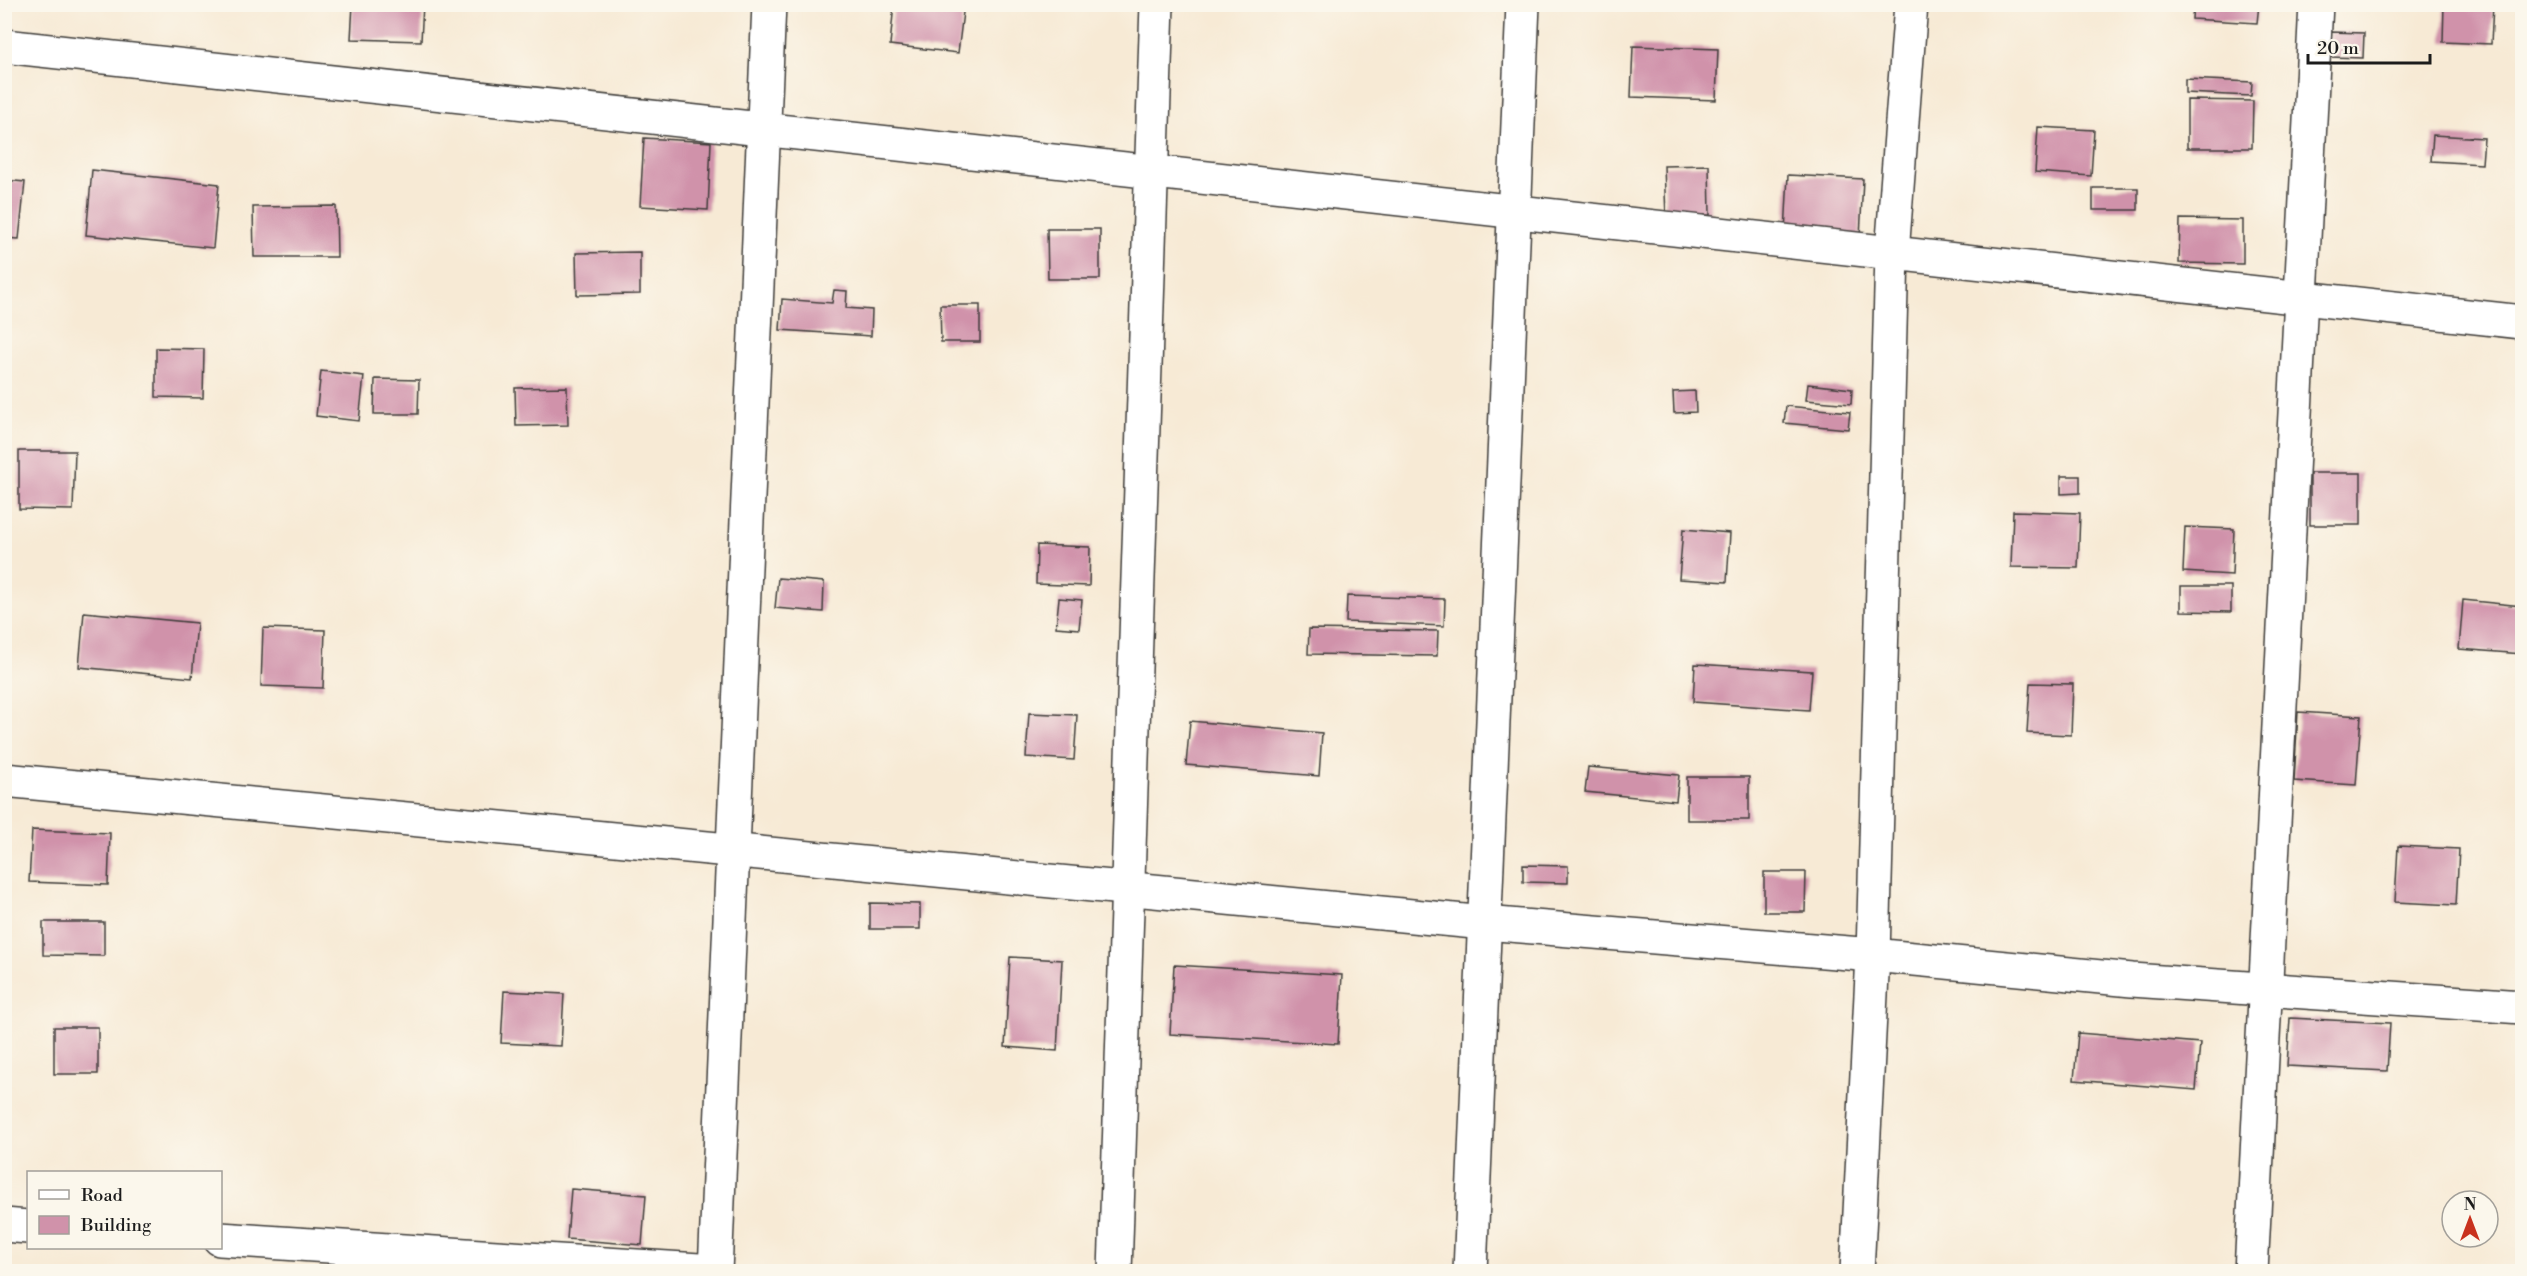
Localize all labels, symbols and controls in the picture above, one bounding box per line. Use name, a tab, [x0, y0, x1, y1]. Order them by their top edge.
scale bar	[2308, 27, 2430, 65]
text: 20 m	[2317, 37, 2359, 60]
legend	[27, 1171, 222, 1249]
text: Road	[81, 1184, 124, 1207]
north arrow	[2440, 1189, 2500, 1249]
text: N	[2464, 1195, 2477, 1215]
text: Building	[80, 1214, 152, 1237]

